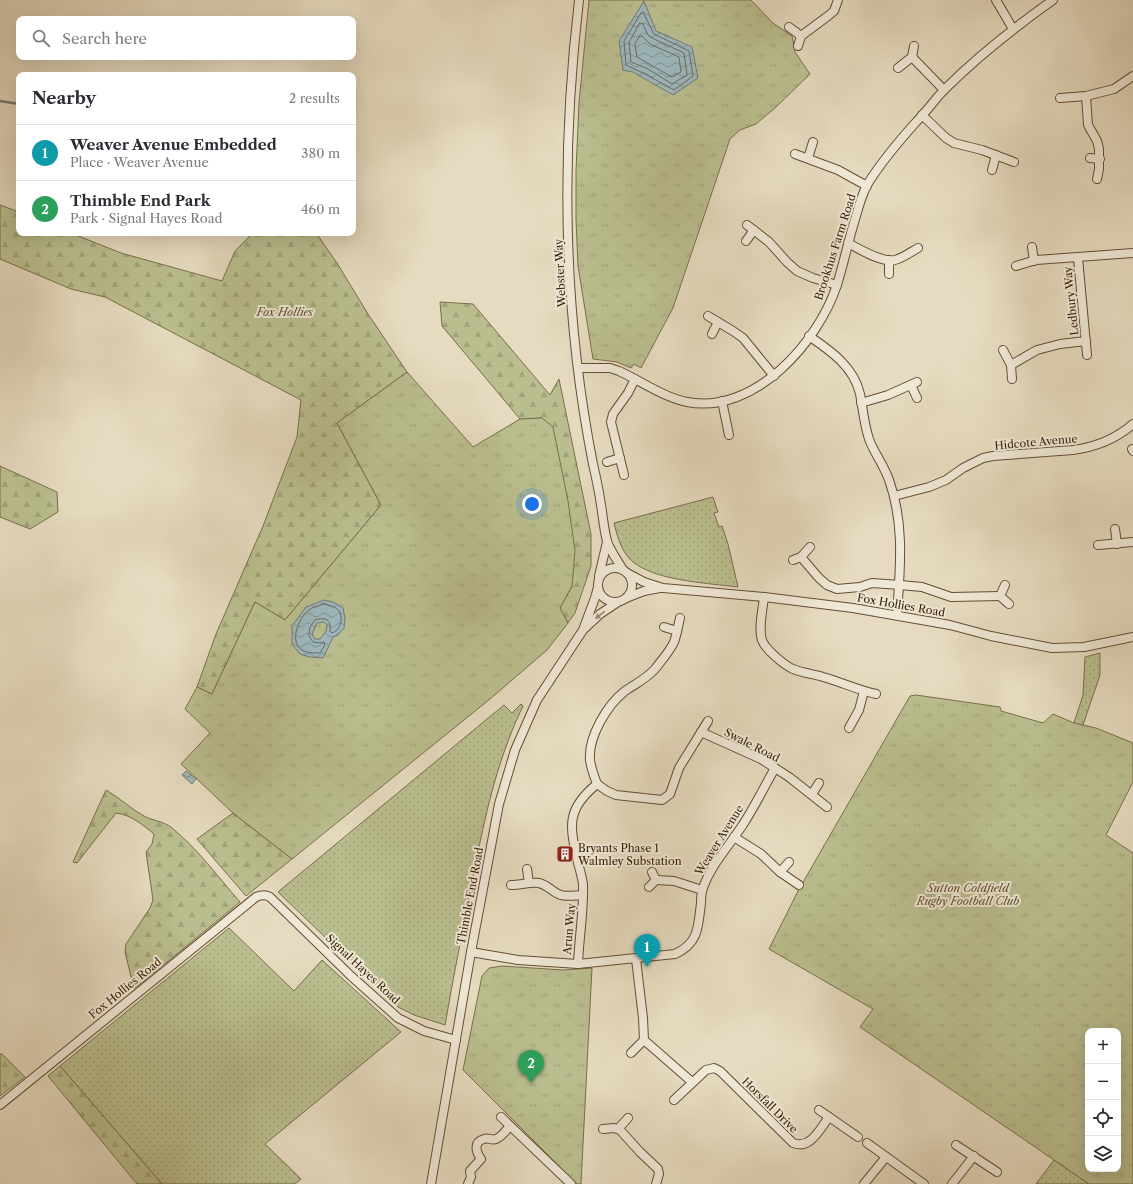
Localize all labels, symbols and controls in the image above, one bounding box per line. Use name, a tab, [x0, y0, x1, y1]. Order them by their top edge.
search box	[16, 16, 356, 60]
icon: search	[30, 27, 52, 49]
text: Search here	[62, 29, 147, 48]
text: Nearby	[32, 88, 96, 108]
text: 2 results	[289, 90, 340, 106]
text: Weaver Avenue Embedded	[70, 135, 277, 154]
text: 1	[42, 145, 48, 161]
text: 380 m	[301, 145, 340, 161]
text: Place · Weaver Avenue	[70, 154, 209, 170]
text: Thimble End Park	[70, 191, 211, 210]
street label: Brookhus Farm Road	[811, 192, 859, 302]
text: 2	[41, 201, 49, 217]
text: 460 m	[301, 201, 340, 217]
text: Park · Signal Hayes Road	[70, 210, 222, 226]
street label: Webster Way	[551, 238, 569, 308]
street label: Ledbury Way	[1060, 265, 1082, 336]
park label: Fox Hollies	[256, 305, 313, 319]
street label: Hidcote Avenue	[994, 431, 1078, 453]
your location	[522, 494, 542, 514]
street label: Fox Hollies Road	[856, 590, 946, 620]
one-way arrow	[595, 611, 606, 619]
street label: Swale Road	[722, 725, 782, 765]
street label: Weaver Avenue	[691, 802, 746, 879]
place label: Bryants Phase 1 Walmley Substation	[577, 841, 682, 868]
building icon: Bryants Phase 1 Walmley Substation	[555, 844, 575, 864]
street label: Thimble End Road	[454, 846, 486, 946]
park label: Sutton Coldfield Rugby Football Club	[916, 881, 1019, 908]
street label: Arun Way	[560, 902, 578, 956]
street label: Signal Hayes Road	[323, 931, 403, 1007]
pin: 1	[634, 934, 660, 967]
street label: Fox Hollies Road	[86, 954, 164, 1022]
map controls	[1085, 1028, 1121, 1172]
button: +	[1085, 1028, 1121, 1064]
pin: 2	[518, 1050, 544, 1083]
button: −	[1085, 1064, 1121, 1100]
street label: Horsfall Drive	[739, 1074, 801, 1136]
button: locate	[1085, 1100, 1121, 1136]
button: layers	[1085, 1136, 1121, 1172]

